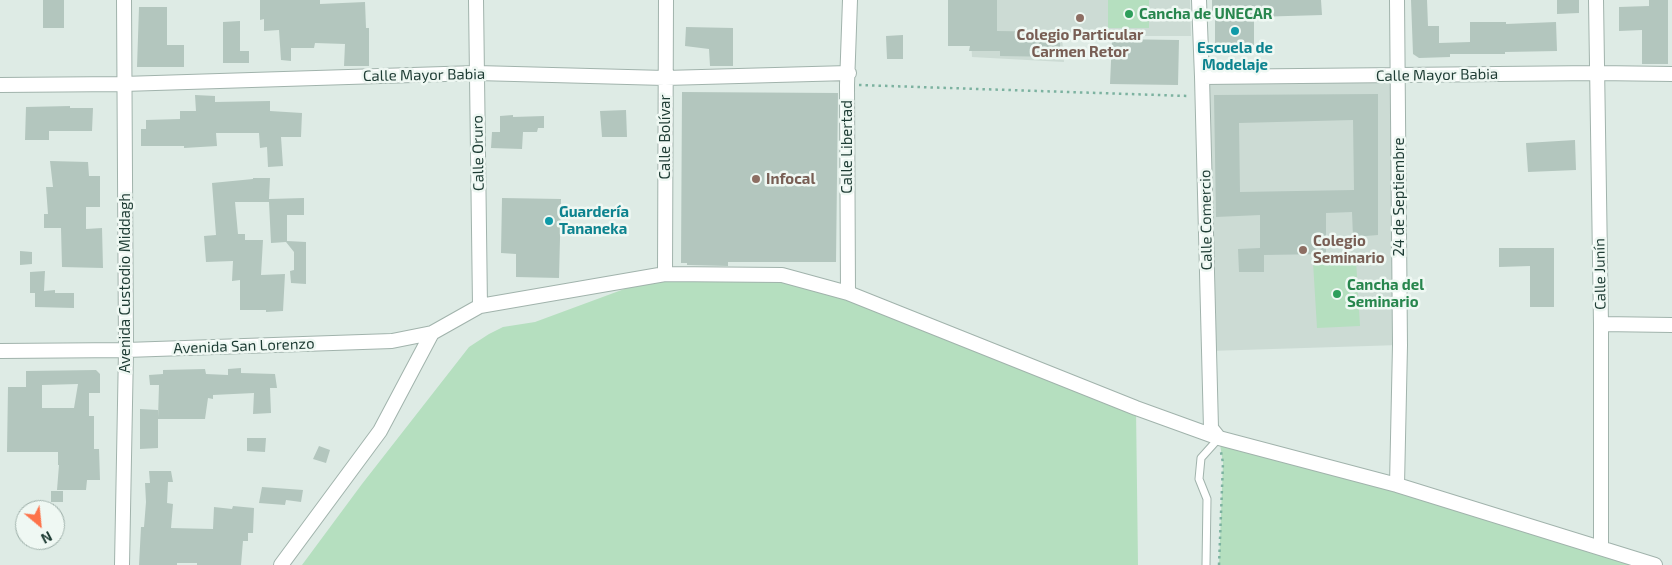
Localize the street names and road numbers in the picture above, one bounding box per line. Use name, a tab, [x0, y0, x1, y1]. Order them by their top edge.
street label: Calle Mayor Babia	[363, 65, 485, 85]
street label: Calle Mayor Babia	[1376, 65, 1498, 85]
street label: Calle Bolívar	[656, 94, 674, 180]
street label: Calle Libertad	[838, 100, 856, 194]
street label: Calle Oruro	[468, 115, 488, 191]
street label: 24 de Septiembre	[1390, 137, 1408, 257]
street label: Calle Comercio	[1196, 169, 1216, 271]
street label: Avenida Custodio Middagh	[116, 193, 134, 373]
street label: Calle Junín	[1590, 238, 1610, 310]
street label: Avenida San Lorenzo	[173, 335, 315, 357]

